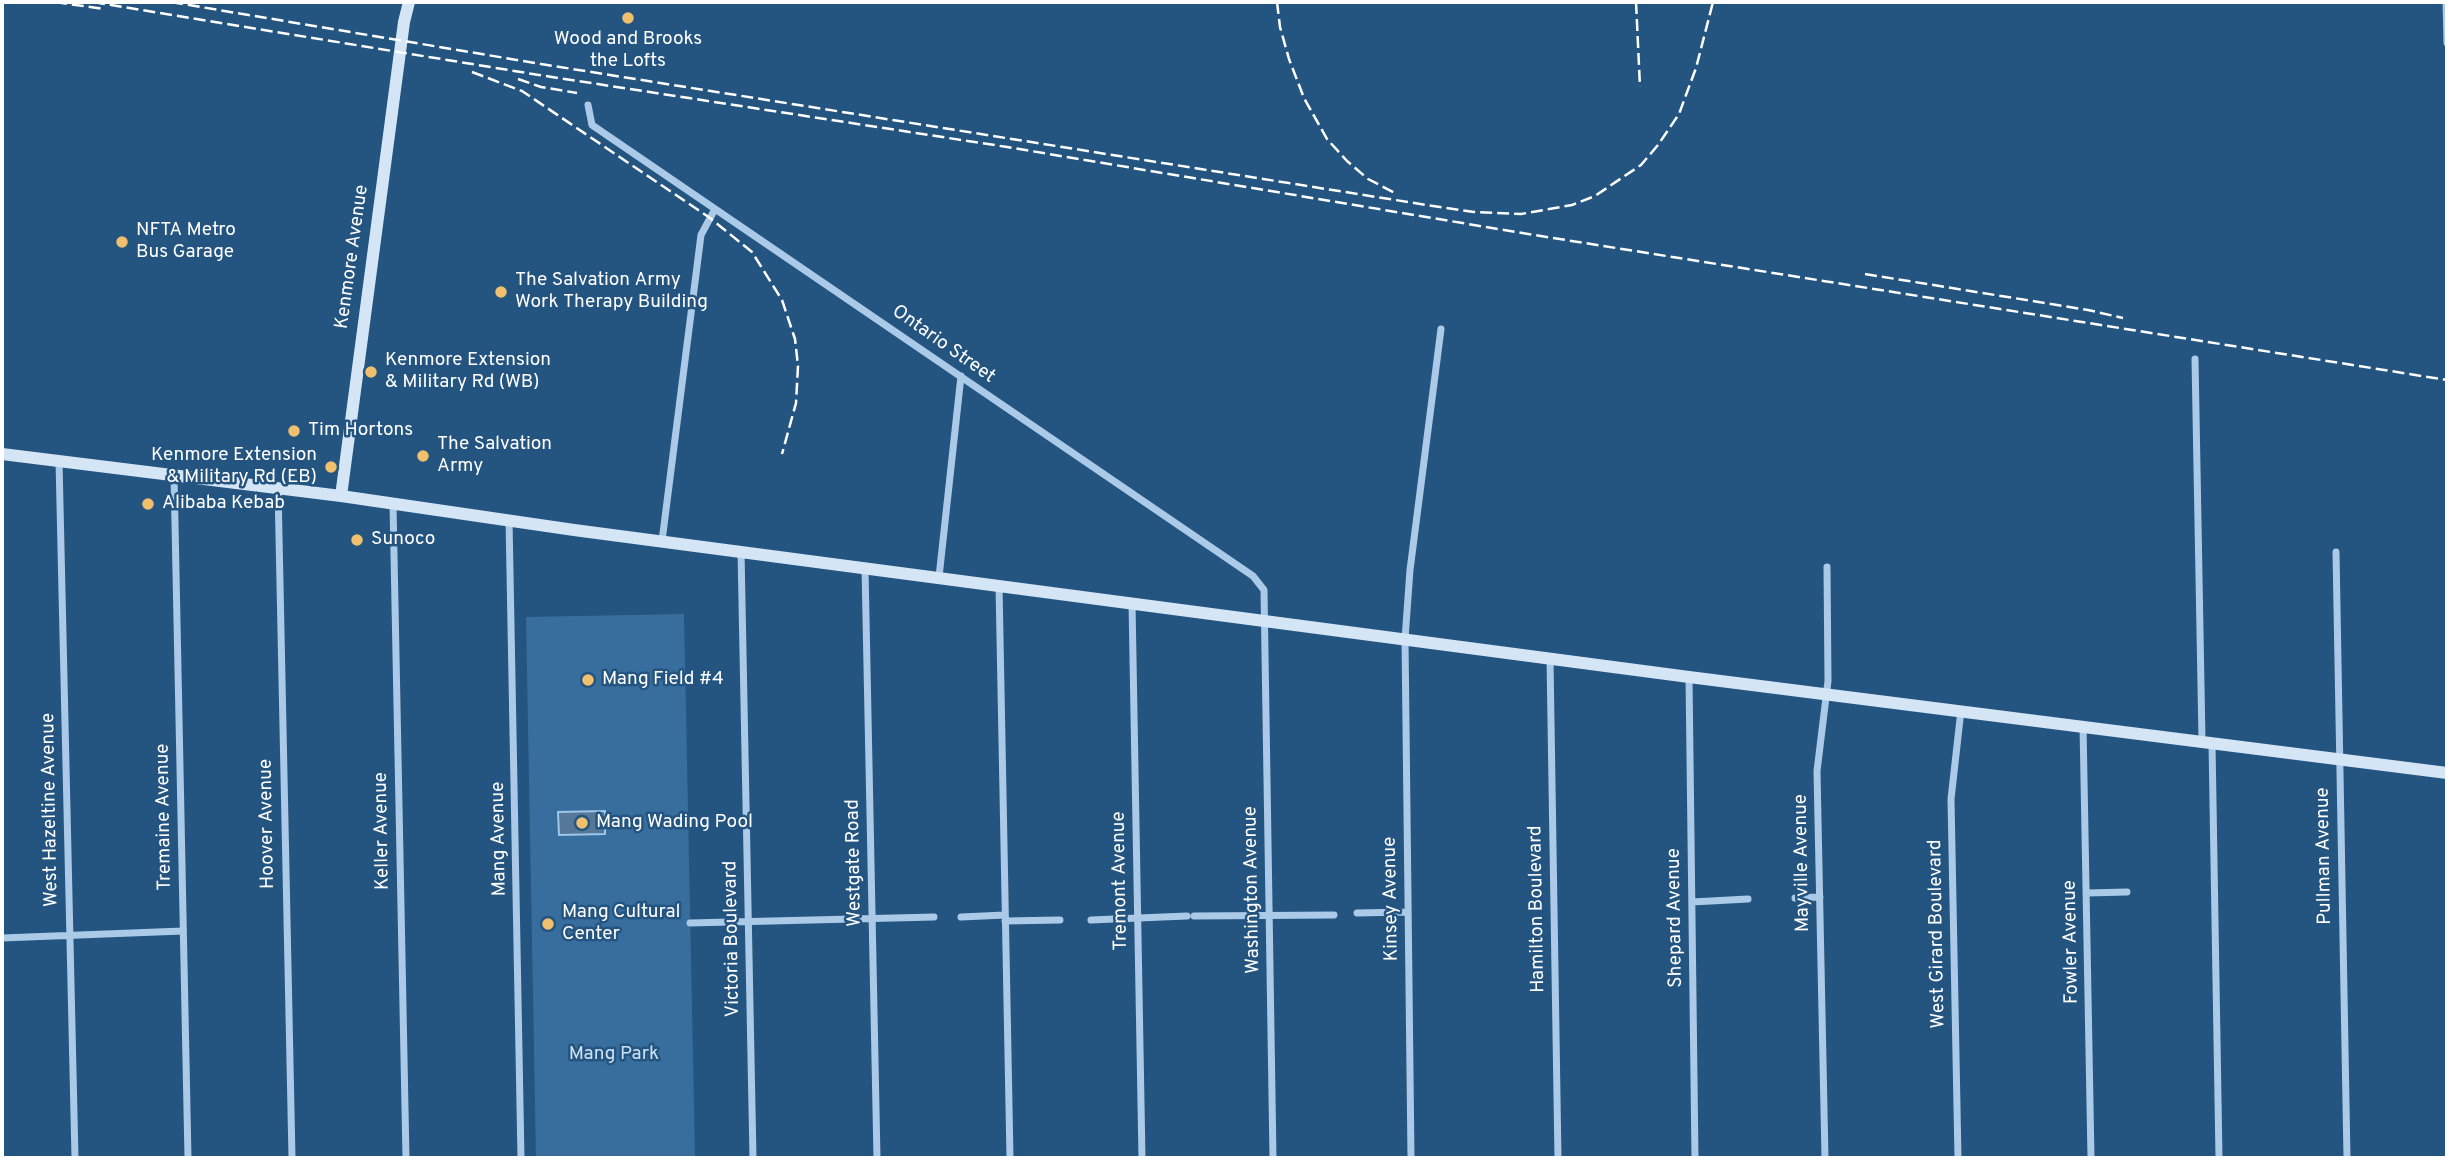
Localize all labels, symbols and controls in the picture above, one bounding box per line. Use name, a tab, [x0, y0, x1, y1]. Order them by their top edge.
marker: Wood and Brooks the Lofts	[620, 10, 636, 26]
place label: Wood and Brooks the Lofts	[554, 29, 702, 73]
street label: Kenmore Avenue	[332, 183, 374, 331]
place label: NFTA Metro Bus Garage	[136, 220, 236, 264]
marker: NFTA Metro Bus Garage	[114, 234, 130, 250]
place label: The Salvation Army Work Therapy Building	[515, 270, 708, 314]
marker: The Salvation Army Work Therapy Building	[493, 284, 509, 300]
street label: Ontario Street	[887, 301, 999, 389]
place label: Kenmore Extension & Military Rd (WB)	[385, 350, 551, 394]
marker: Kenmore Extension & Military Rd (WB)	[363, 364, 379, 380]
place label: Tim Hortons	[308, 420, 413, 442]
marker: Tim Hortons	[286, 423, 302, 439]
place label: The Salvation Army	[437, 434, 552, 478]
place label: Kenmore Extension & Military Rd (EB)	[151, 445, 317, 489]
marker: The Salvation Army	[415, 448, 431, 464]
marker: Kenmore Extension & Military Rd (EB)	[323, 459, 339, 475]
place label: Alibaba Kebab	[162, 493, 285, 515]
marker: Alibaba Kebab	[140, 496, 156, 512]
place label: Sunoco	[371, 529, 435, 551]
marker: Sunoco	[349, 532, 365, 548]
place label: Mang Field #4	[602, 669, 724, 691]
marker: Mang Field #4	[580, 672, 596, 688]
street label: West Hazeltine Avenue	[38, 713, 64, 907]
street label: Tremaine Avenue	[152, 743, 178, 891]
street label: Hoover Avenue	[255, 759, 281, 889]
street label: Keller Avenue	[371, 772, 395, 890]
street label: Mang Avenue	[488, 782, 512, 896]
street label: Pullman Avenue	[2312, 787, 2338, 925]
street label: Mayville Avenue	[1790, 794, 1816, 932]
street label: Westgate Road	[842, 799, 868, 927]
street label: Washington Avenue	[1240, 806, 1266, 974]
street label: Tremont Avenue	[1108, 811, 1134, 951]
place label: Mang Wading Pool	[596, 812, 753, 834]
marker: Mang Wading Pool	[574, 815, 590, 831]
street label: Hamilton Boulevard	[1525, 825, 1551, 993]
street label: Kinsey Avenue	[1380, 836, 1404, 962]
street label: West Girard Boulevard	[1925, 839, 1951, 1029]
street label: Shepard Avenue	[1663, 848, 1689, 988]
street label: Victoria Boulevard	[720, 861, 746, 1017]
street label: Fowler Avenue	[2060, 880, 2084, 1004]
place label: Mang Cultural Center	[562, 902, 681, 946]
marker: Mang Cultural Center	[540, 916, 556, 932]
park label: Mang Park	[569, 1044, 659, 1066]

